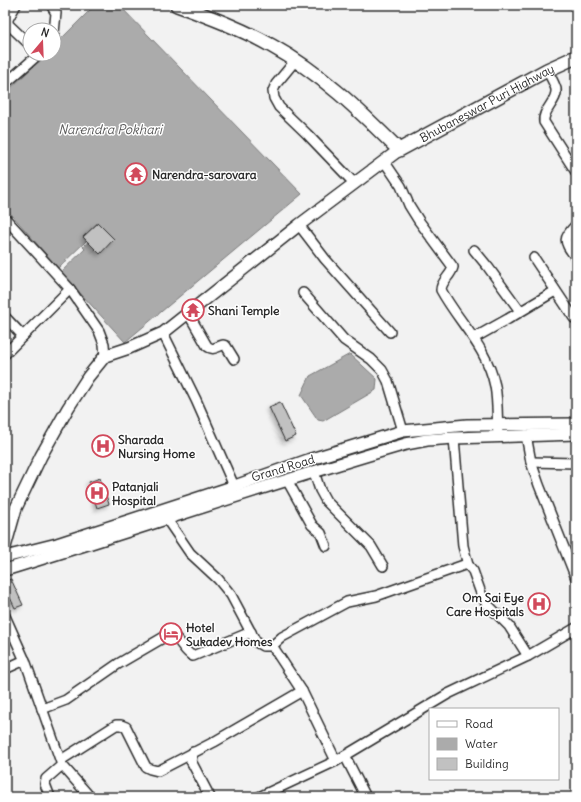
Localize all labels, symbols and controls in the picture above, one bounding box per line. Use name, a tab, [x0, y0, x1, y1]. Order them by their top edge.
north arrow	[22, 22, 62, 62]
text: N	[39, 25, 51, 40]
street label: Bhubaneswar Puri Highway	[417, 60, 556, 145]
water label: Narendra Pokhari	[58, 121, 164, 138]
temple icon: Narendra-sarovara	[123, 161, 149, 187]
place label: Narendra-sarovara	[152, 167, 257, 182]
temple icon: Shani Temple	[180, 297, 206, 323]
place label: Shani Temple	[208, 303, 280, 319]
place label: Sharada Nursing Home	[118, 432, 196, 462]
hospital icon: Sharada Nursing Home	[90, 433, 116, 459]
street label: Grand Road	[250, 451, 316, 485]
place label: Patanjali Hospital	[112, 479, 159, 509]
hospital icon: Patanjali Hospital	[84, 480, 110, 506]
place label: Om Sai Eye Care Hospitals	[446, 590, 525, 620]
hospital icon: Om Sai Eye Care Hospitals	[526, 591, 552, 617]
place label: Hotel Sukadev Homes	[186, 620, 273, 649]
hotel icon: Hotel Sukadev Homes	[158, 621, 184, 647]
legend	[429, 708, 559, 780]
text: Road	[465, 716, 493, 731]
text: Water	[465, 736, 498, 751]
text: Building	[465, 756, 509, 771]

